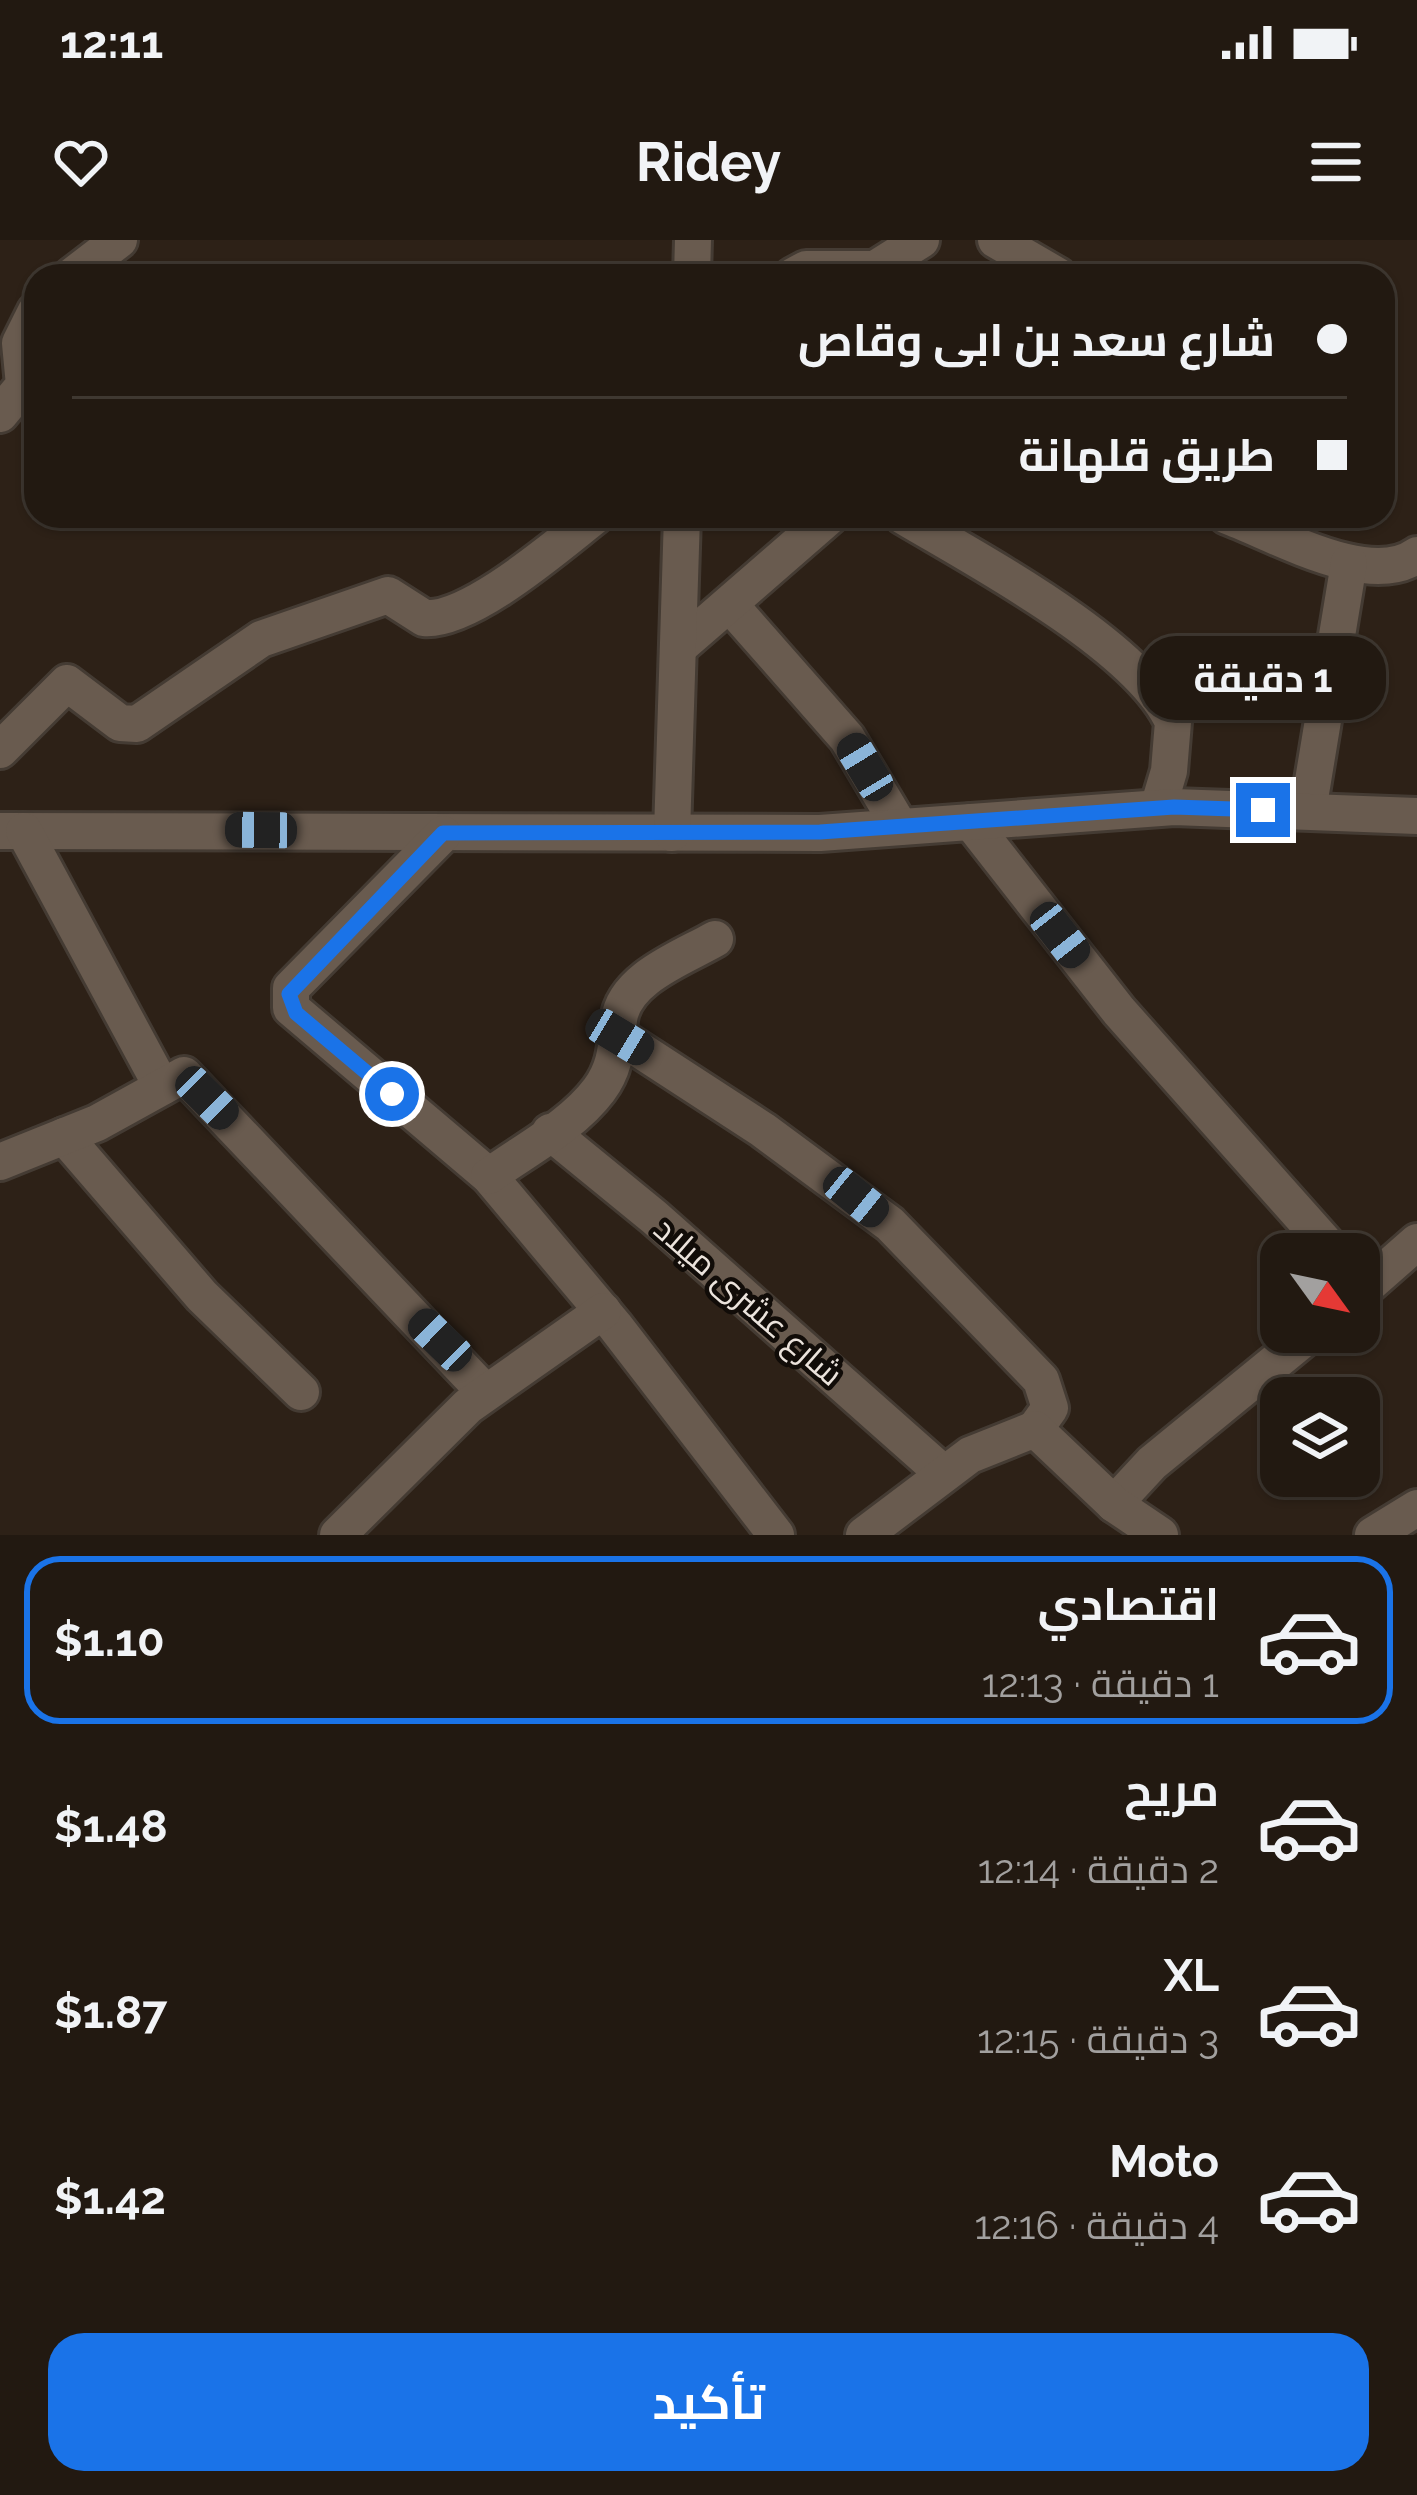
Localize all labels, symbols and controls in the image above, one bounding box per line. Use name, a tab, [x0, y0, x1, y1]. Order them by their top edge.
text: 12:11	[60, 16, 163, 69]
icon: heart	[48, 129, 114, 195]
icon: menu	[1303, 129, 1369, 195]
text: Ridey	[636, 130, 781, 194]
text: شارع سعد بن ابى وقاص	[798, 314, 1275, 367]
text: طريق قلهانة	[1018, 429, 1275, 482]
callout: 1 دقيقة	[1140, 636, 1386, 720]
text: 1 دقيقة	[1194, 655, 1332, 701]
car	[831, 727, 899, 807]
route end	[1236, 783, 1290, 837]
car	[225, 811, 297, 849]
car	[1024, 896, 1096, 974]
car	[580, 1003, 660, 1071]
car	[169, 1060, 245, 1136]
route start	[365, 1067, 419, 1121]
car	[817, 1160, 895, 1234]
street label: شارع عشرى ميلاد	[645, 1209, 851, 1396]
north arrow	[1260, 1233, 1380, 1353]
map controls	[1260, 1233, 1380, 1497]
car	[402, 1302, 478, 1378]
button: layers	[1260, 1377, 1380, 1497]
text: اقتصادي	[1038, 1578, 1219, 1631]
icon: car	[1255, 1586, 1363, 1694]
text: $1.10	[54, 1614, 165, 1667]
text: 1 دقيقة · 12:13	[982, 1660, 1219, 1706]
text: مريح	[1124, 1764, 1219, 1817]
icon: car	[1255, 1772, 1363, 1880]
text: $1.48	[54, 1800, 168, 1853]
text: 2 دقيقة · 12:14	[978, 1846, 1219, 1892]
text: XL	[1164, 1949, 1219, 2002]
icon: car	[1255, 1958, 1363, 2066]
text: $1.87	[54, 1986, 167, 2039]
text: 3 دقيقة · 12:15	[977, 2016, 1219, 2062]
text: Moto	[1109, 2135, 1219, 2188]
icon: car	[1255, 2144, 1363, 2252]
text: $1.42	[54, 2172, 166, 2225]
text: 4 دقيقة · 12:16	[974, 2202, 1219, 2248]
button: تأكيد	[48, 2333, 1369, 2471]

